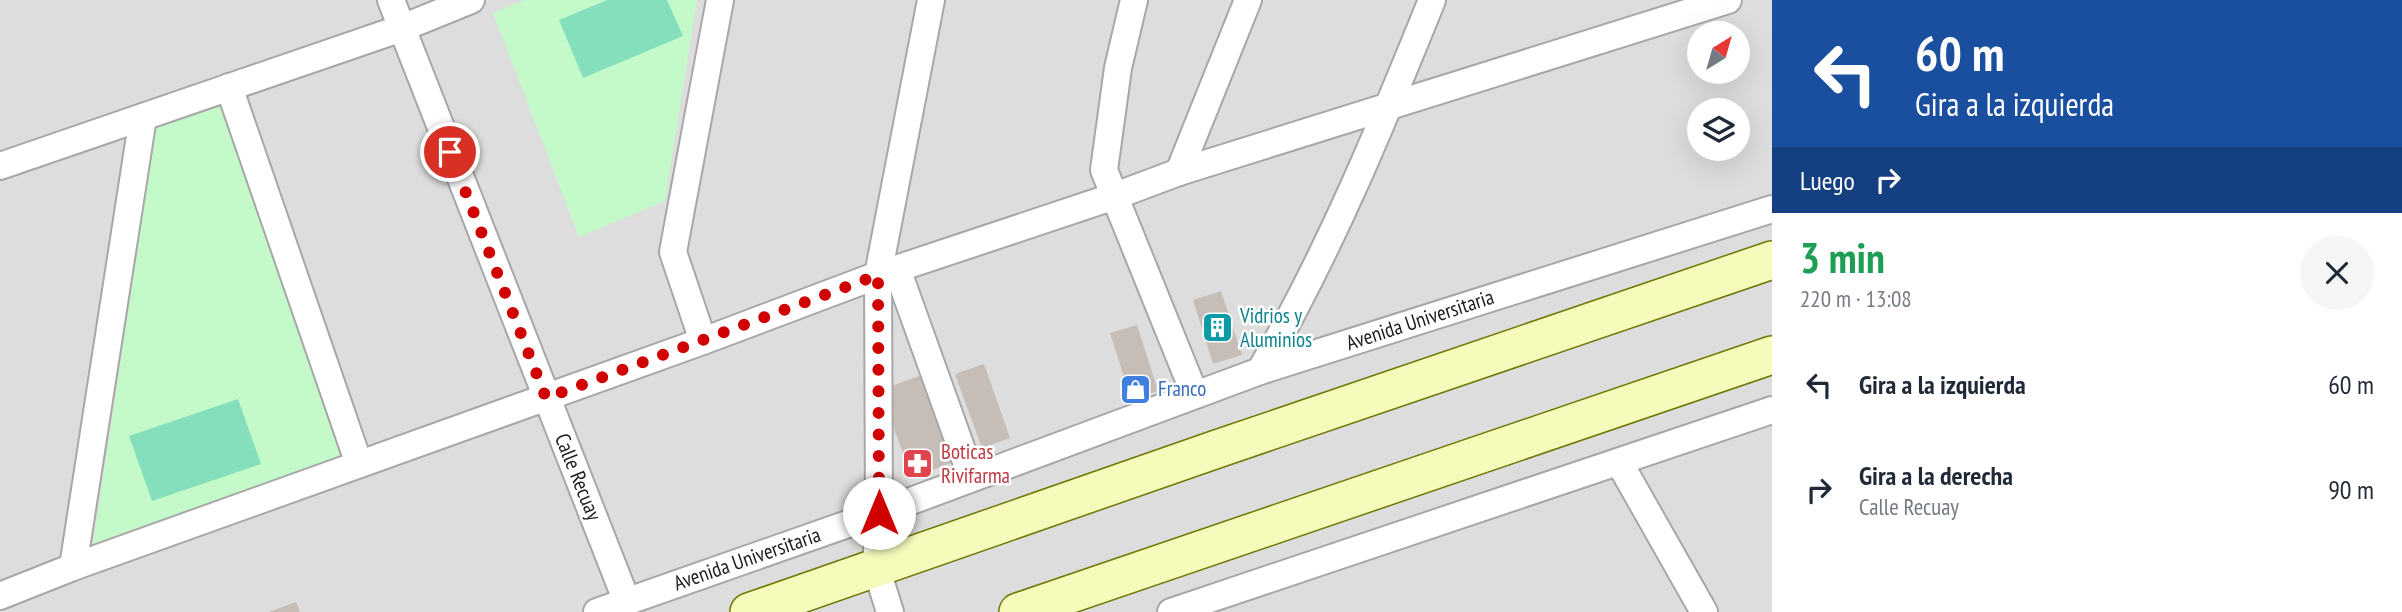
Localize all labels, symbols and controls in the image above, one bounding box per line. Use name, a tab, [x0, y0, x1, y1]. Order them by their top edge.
north arrow	[1687, 21, 1750, 84]
map controls	[1687, 21, 1750, 161]
text: 60 m	[1915, 21, 2004, 85]
icon: left	[1800, 28, 1891, 119]
text: Gira a la izquierda	[1915, 83, 2114, 125]
button: layers	[1687, 98, 1750, 161]
pin	[420, 122, 480, 182]
icon: arrive	[431, 133, 469, 171]
icon: right	[1869, 161, 1907, 199]
text: Luego	[1800, 164, 1855, 197]
text: 3 min	[1800, 230, 1885, 285]
button: close	[2300, 236, 2374, 310]
street label: Avenida Universitaria	[1343, 283, 1497, 356]
text: 220 m · 13:08	[1800, 284, 1912, 313]
place label: Vidrios y Aluminios	[1239, 302, 1312, 353]
building icon: Vidrios y Aluminios	[1200, 311, 1234, 345]
icon: left	[1800, 366, 1838, 404]
text: Gira a la izquierda	[1859, 368, 2026, 401]
text: 60 m	[2328, 368, 2374, 401]
shop icon: Franco	[1118, 372, 1152, 406]
place label: Franco	[1158, 375, 1206, 402]
street label: Calle Recuay	[549, 429, 608, 524]
place label: Boticas Rivifarma	[941, 438, 1010, 489]
pharmacy icon: Boticas Rivifarma	[901, 447, 935, 481]
text: Gira a la derecha	[1859, 459, 2013, 492]
icon: right	[1800, 471, 1838, 509]
text: 90 m	[2328, 473, 2374, 506]
position arrow	[842, 476, 916, 550]
text: Calle Recuay	[1859, 492, 1959, 521]
street label: Avenida Universitaria	[670, 521, 824, 596]

